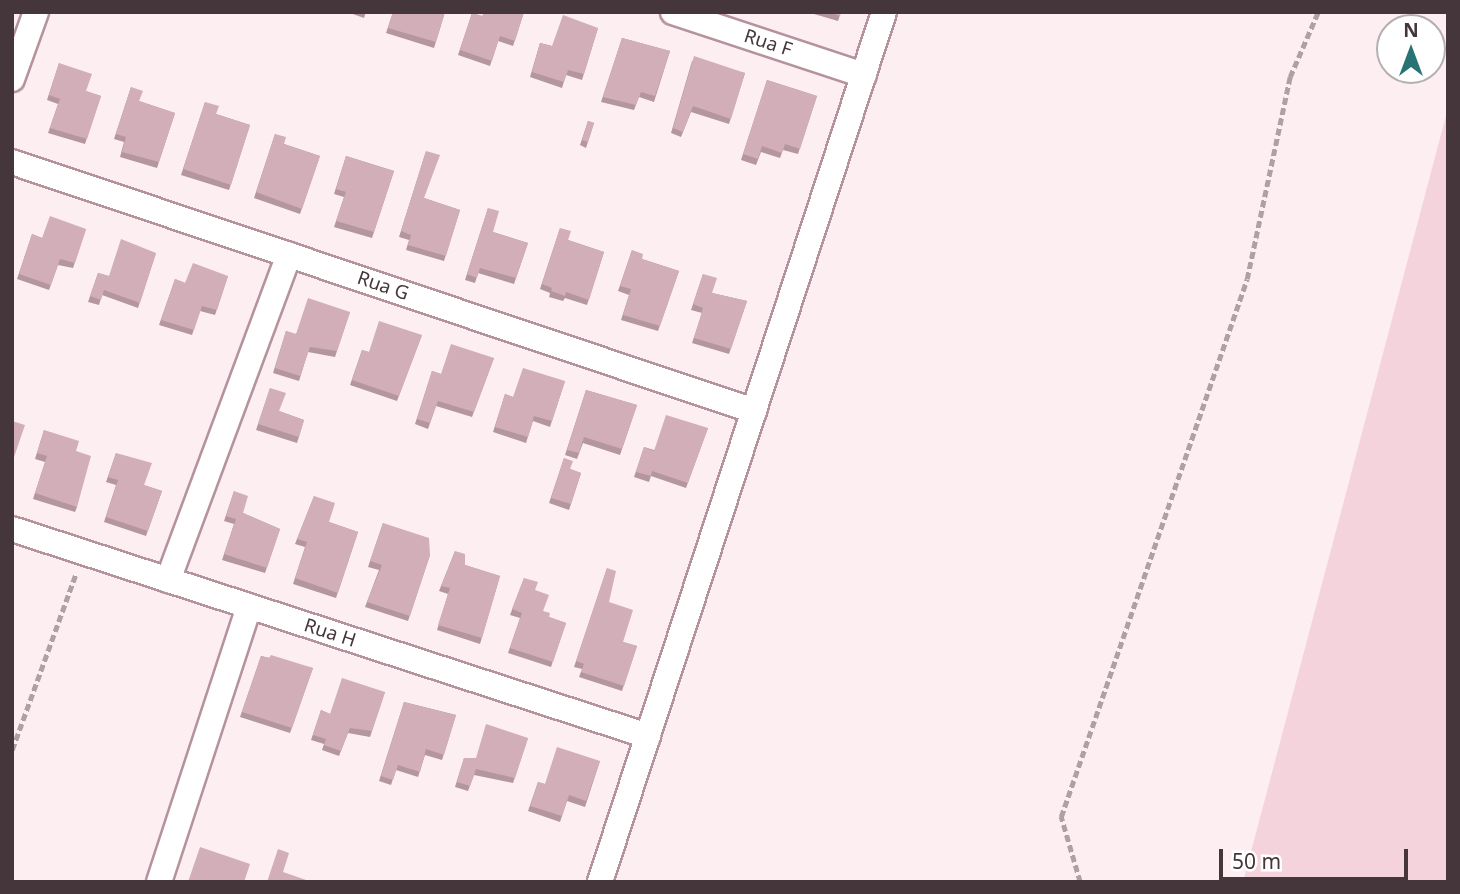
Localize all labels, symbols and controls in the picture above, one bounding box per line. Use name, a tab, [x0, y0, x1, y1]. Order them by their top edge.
north arrow	[1376, 14, 1446, 84]
text: N	[1403, 17, 1419, 43]
street label: Rua F	[741, 25, 795, 61]
street label: Rua G	[354, 267, 412, 305]
street label: Rua H	[301, 614, 359, 652]
scale bar	[1222, 834, 1411, 878]
text: 50 m	[1232, 847, 1281, 875]

